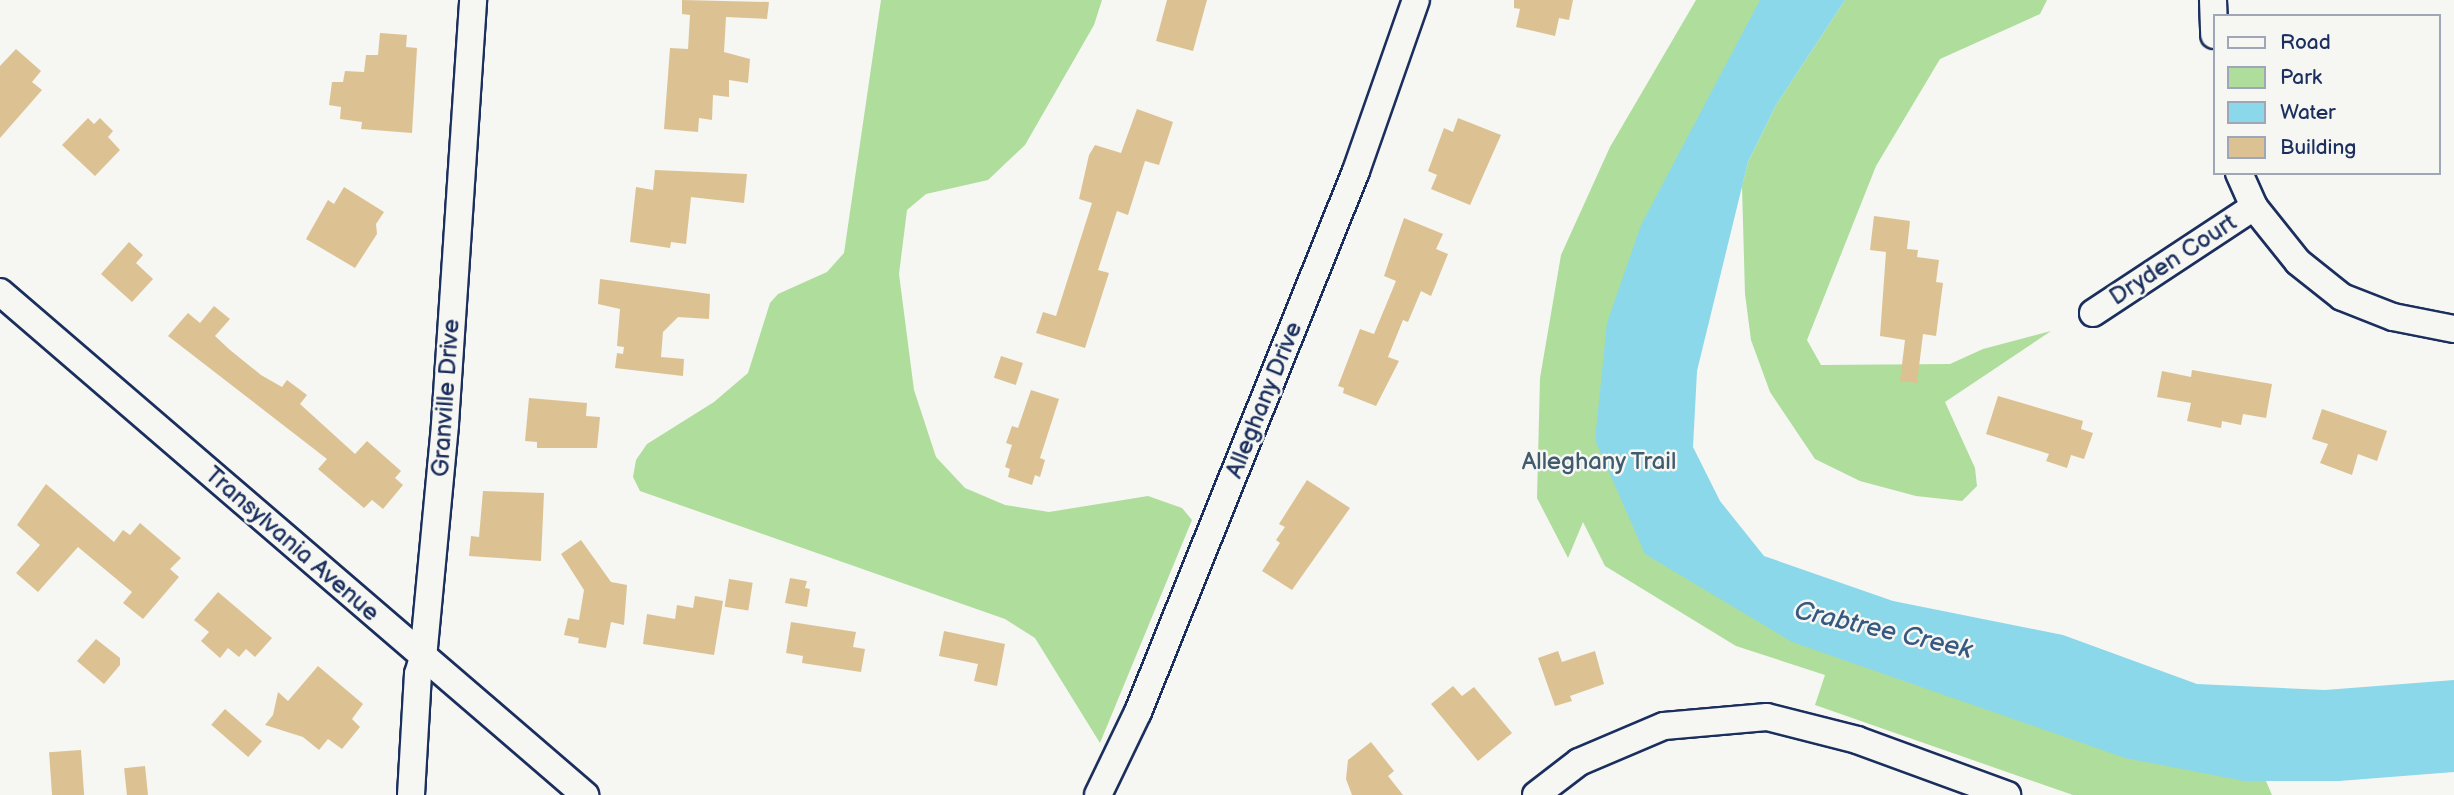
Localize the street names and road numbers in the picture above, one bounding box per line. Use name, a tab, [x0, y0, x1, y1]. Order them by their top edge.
street label: Dryden Court	[2104, 208, 2242, 312]
street label: Alleghany Drive	[1219, 317, 1309, 483]
street label: Granville Drive	[426, 318, 466, 478]
street label: Transylvania Avenue	[199, 461, 385, 627]

